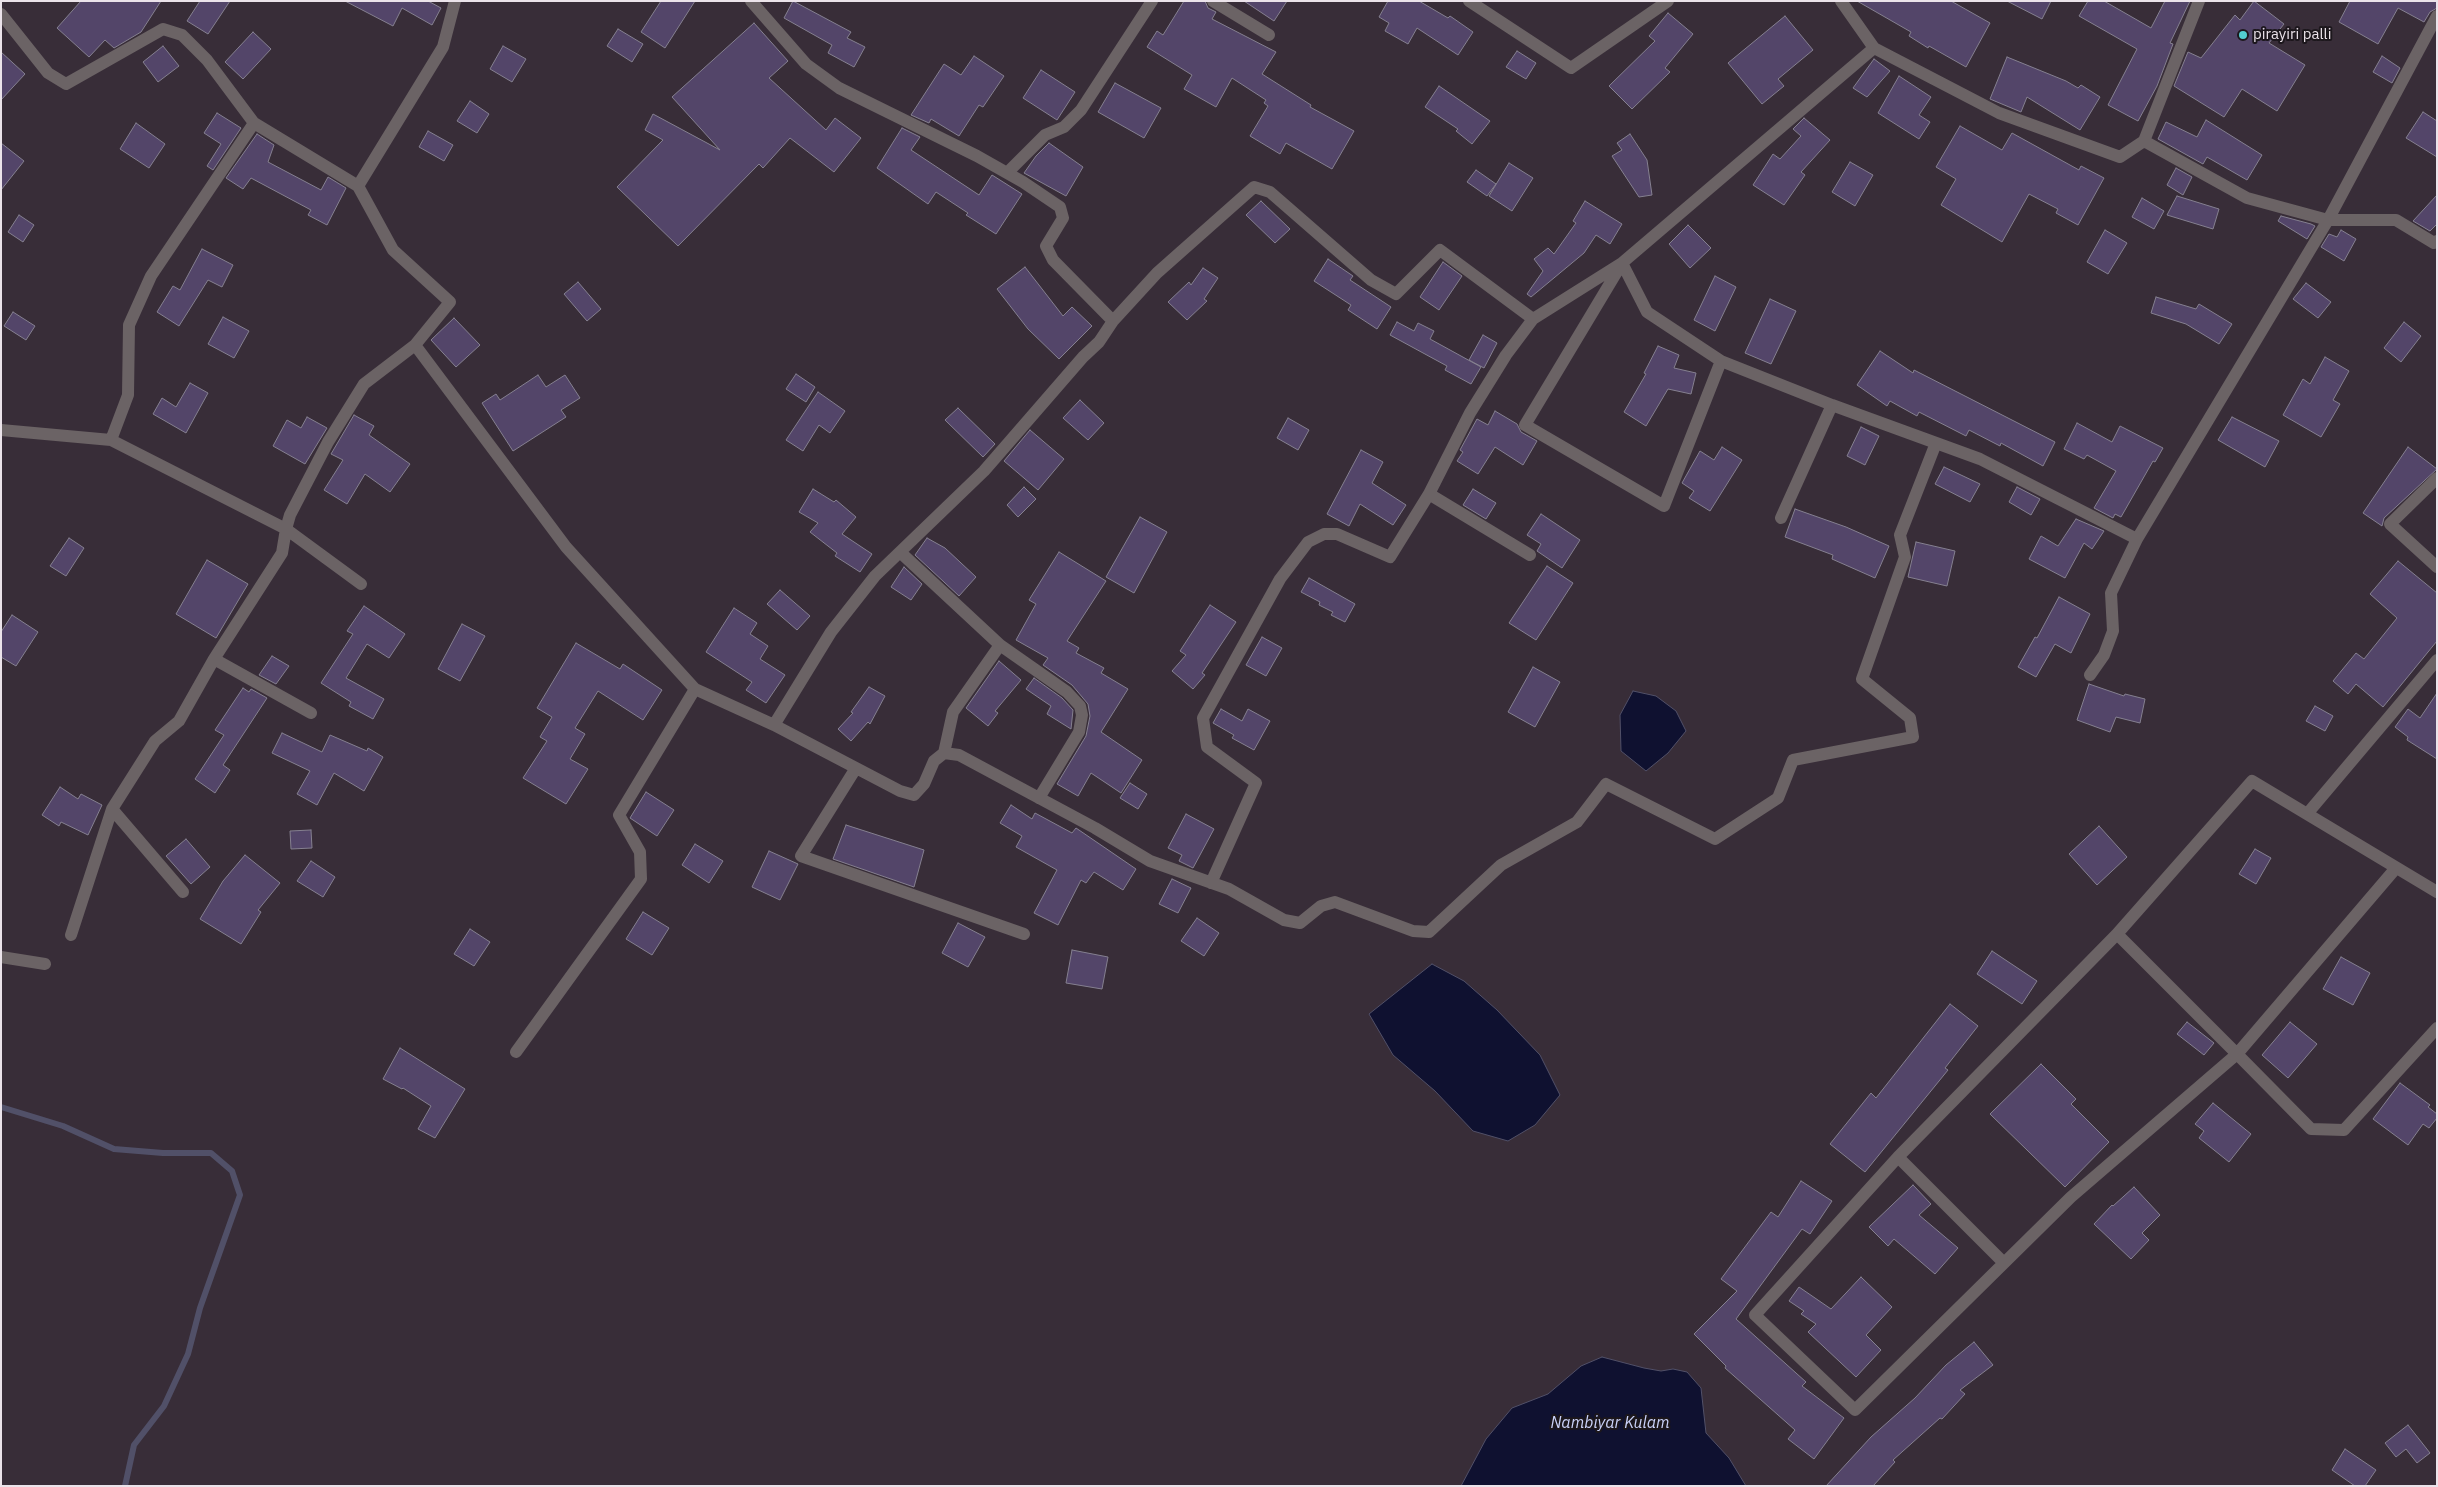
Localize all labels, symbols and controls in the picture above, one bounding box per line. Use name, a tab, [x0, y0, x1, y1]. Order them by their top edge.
place label: pirayiri palli	[2253, 26, 2331, 44]
marker: pirayiri palli	[2237, 29, 2249, 41]
water label: Nambiyar Kulam	[1550, 1413, 1670, 1433]

